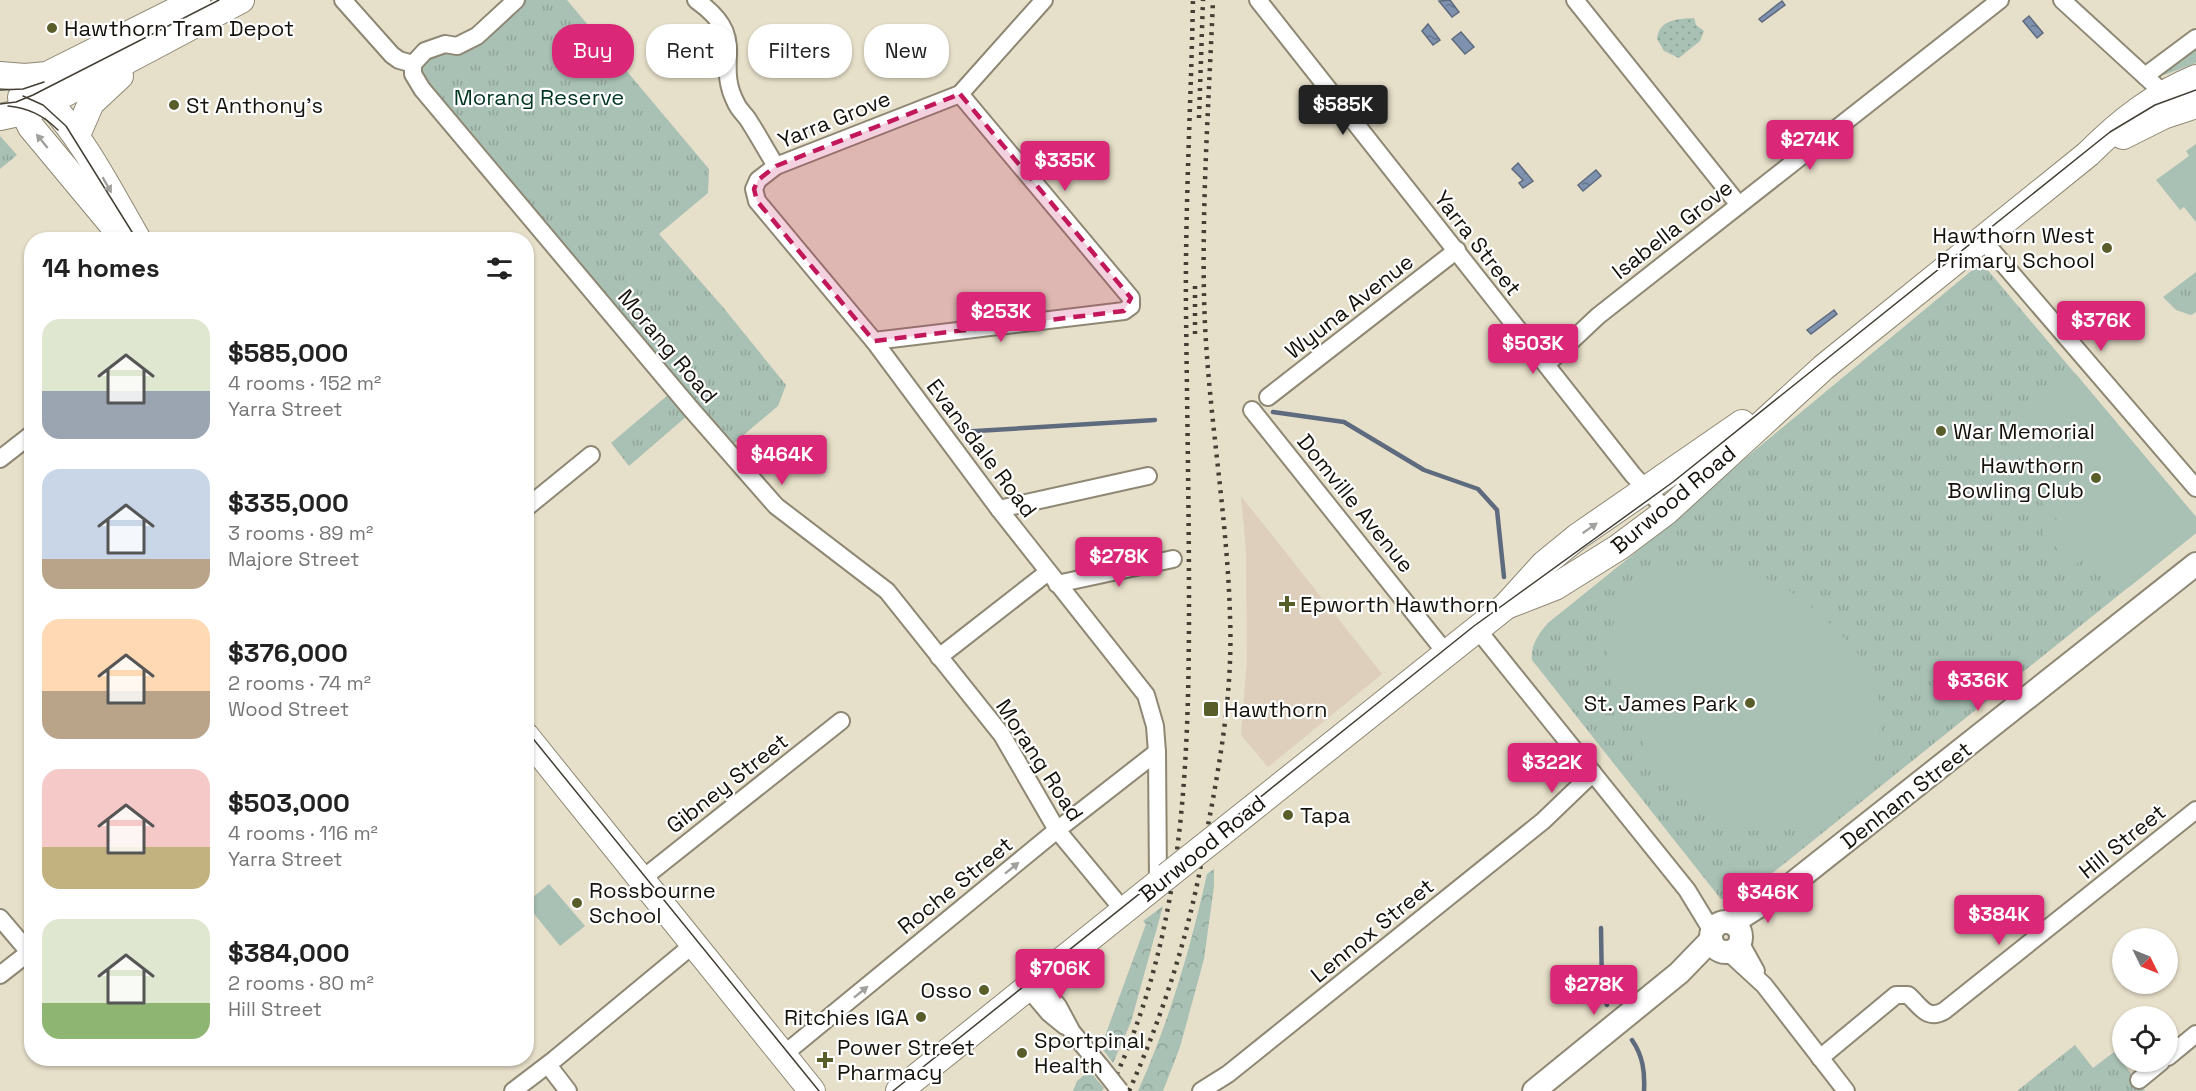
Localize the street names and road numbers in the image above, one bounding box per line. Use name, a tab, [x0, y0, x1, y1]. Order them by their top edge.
street label: Yarra Grove	[774, 84, 894, 154]
street label: Isabella Grove	[1606, 173, 1738, 285]
street label: Yarra Street	[1428, 185, 1528, 301]
street label: Wyuna Avenue	[1279, 247, 1419, 365]
street label: Morang Road	[612, 283, 724, 409]
street label: Evansdale Road	[921, 373, 1043, 523]
street label: Domville Avenue	[1291, 428, 1421, 578]
street label: Burwood Road	[1605, 439, 1741, 559]
street label: Morang Road	[990, 693, 1090, 827]
street label: Gibney Street	[660, 727, 794, 839]
street label: Denham Street	[1835, 735, 1977, 855]
street label: Burwood Road	[1133, 788, 1271, 908]
street label: Hill Street	[2073, 798, 2171, 884]
street label: Roche Street	[892, 830, 1018, 940]
street label: Lennox Street	[1305, 872, 1439, 988]

